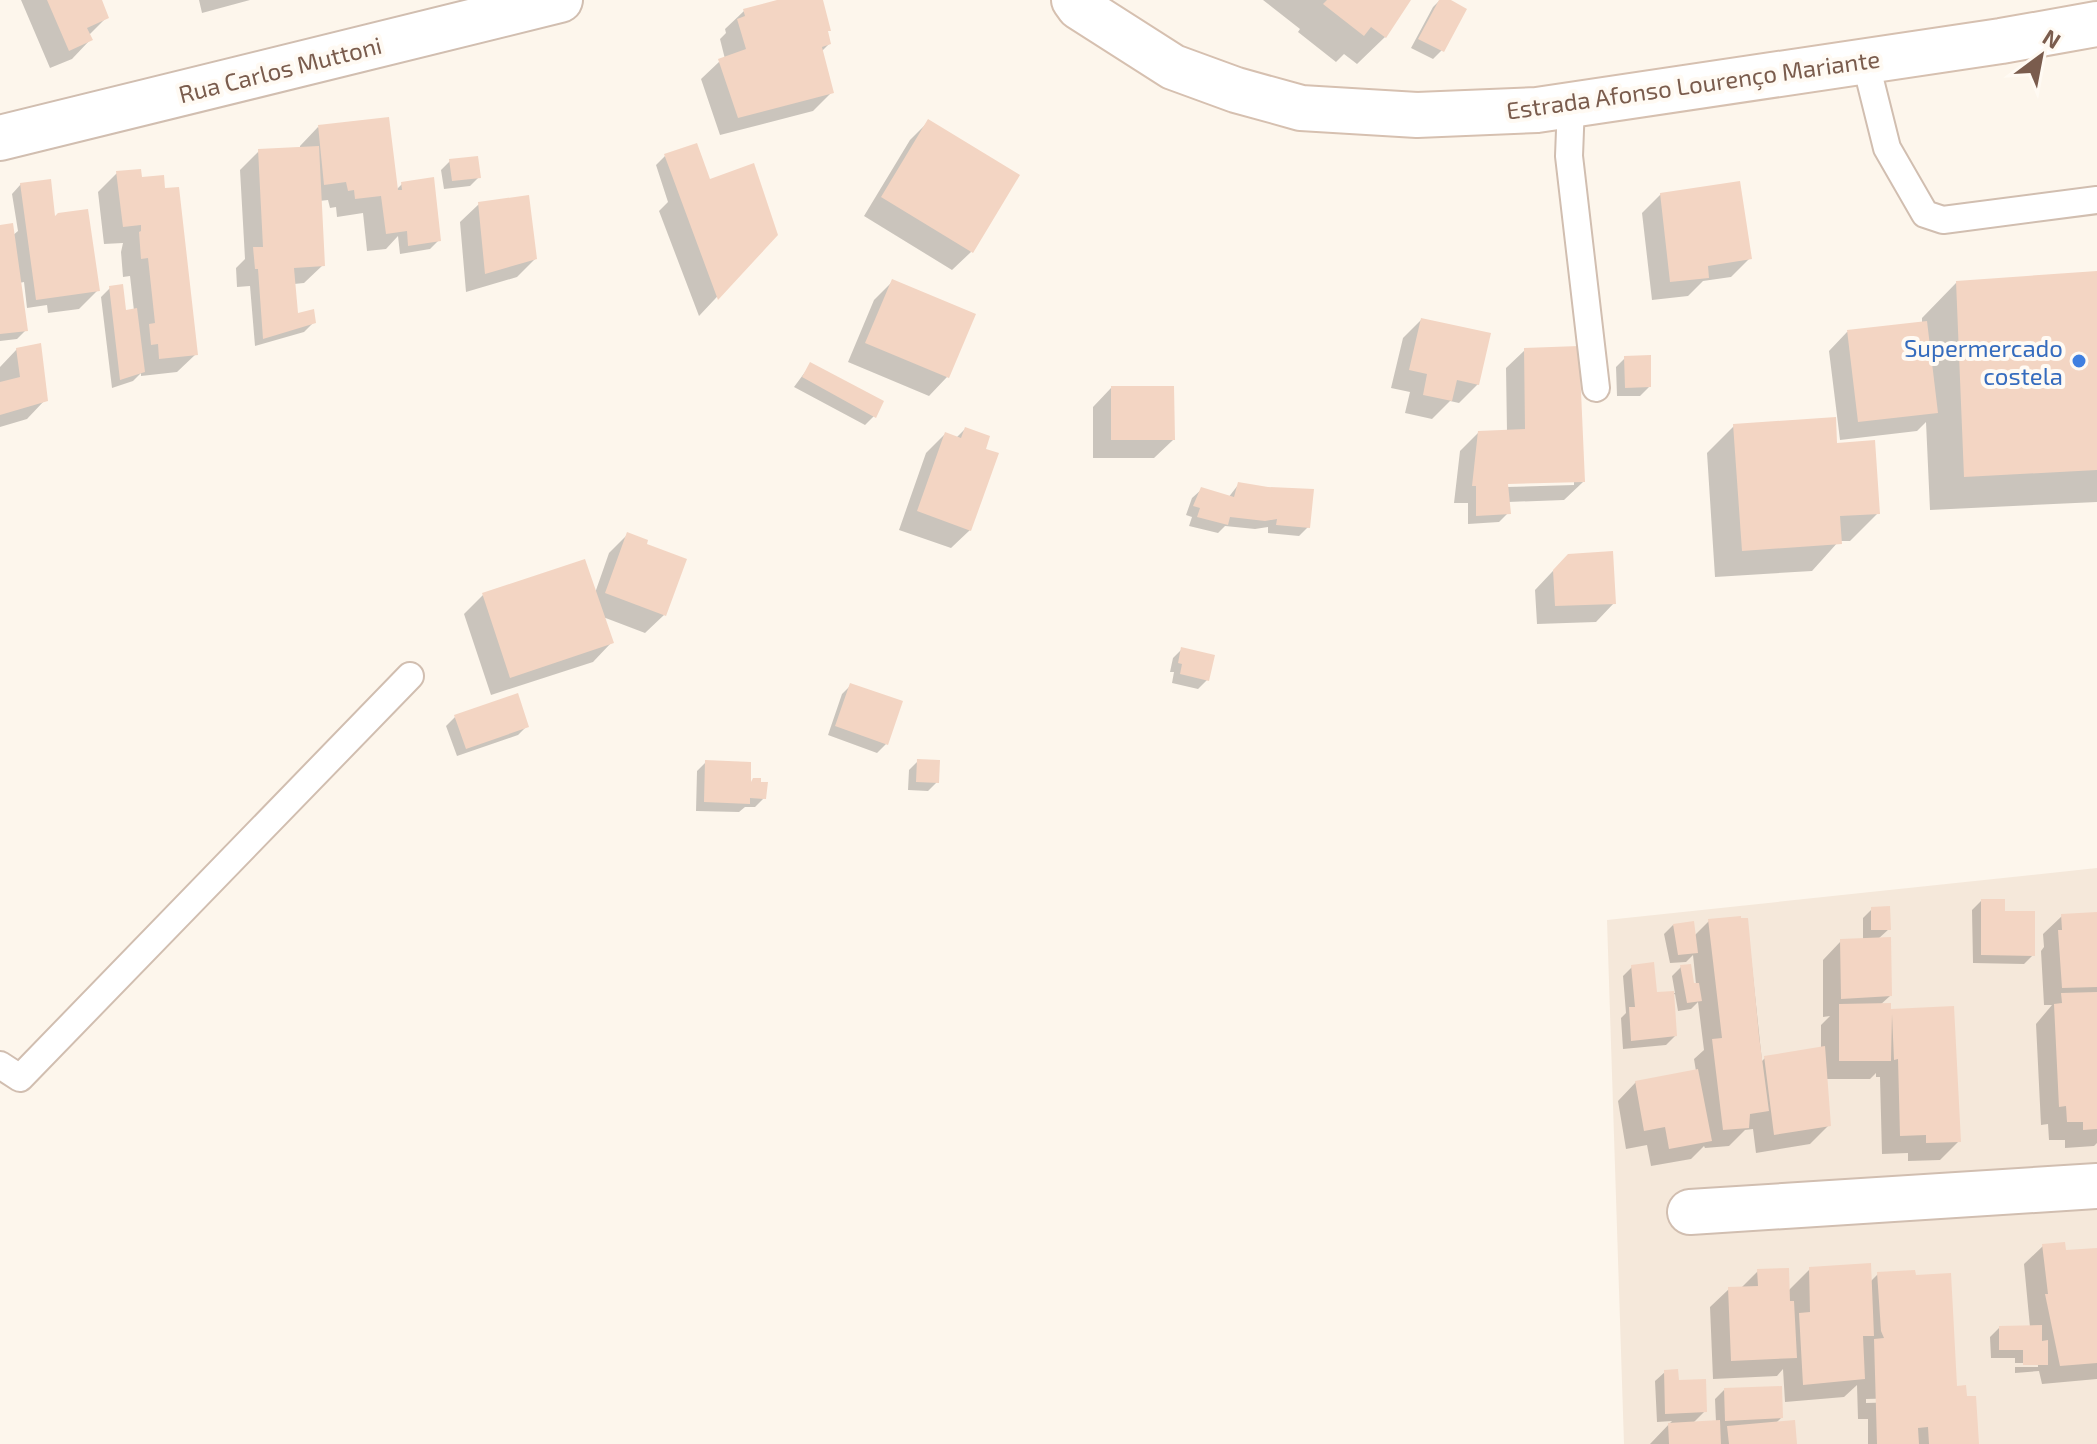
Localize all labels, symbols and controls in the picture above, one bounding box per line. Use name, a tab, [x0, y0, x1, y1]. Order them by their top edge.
north arrow	[2001, 16, 2081, 96]
text: N	[2039, 23, 2066, 53]
street label: Rua Carlos Muttoni	[175, 30, 385, 108]
street label: Estrada Afonso Lourenço Mariante	[1504, 43, 1882, 126]
place label: Supermercado costela	[1904, 333, 2063, 390]
marker: Supermercado costela	[2070, 352, 2088, 370]

